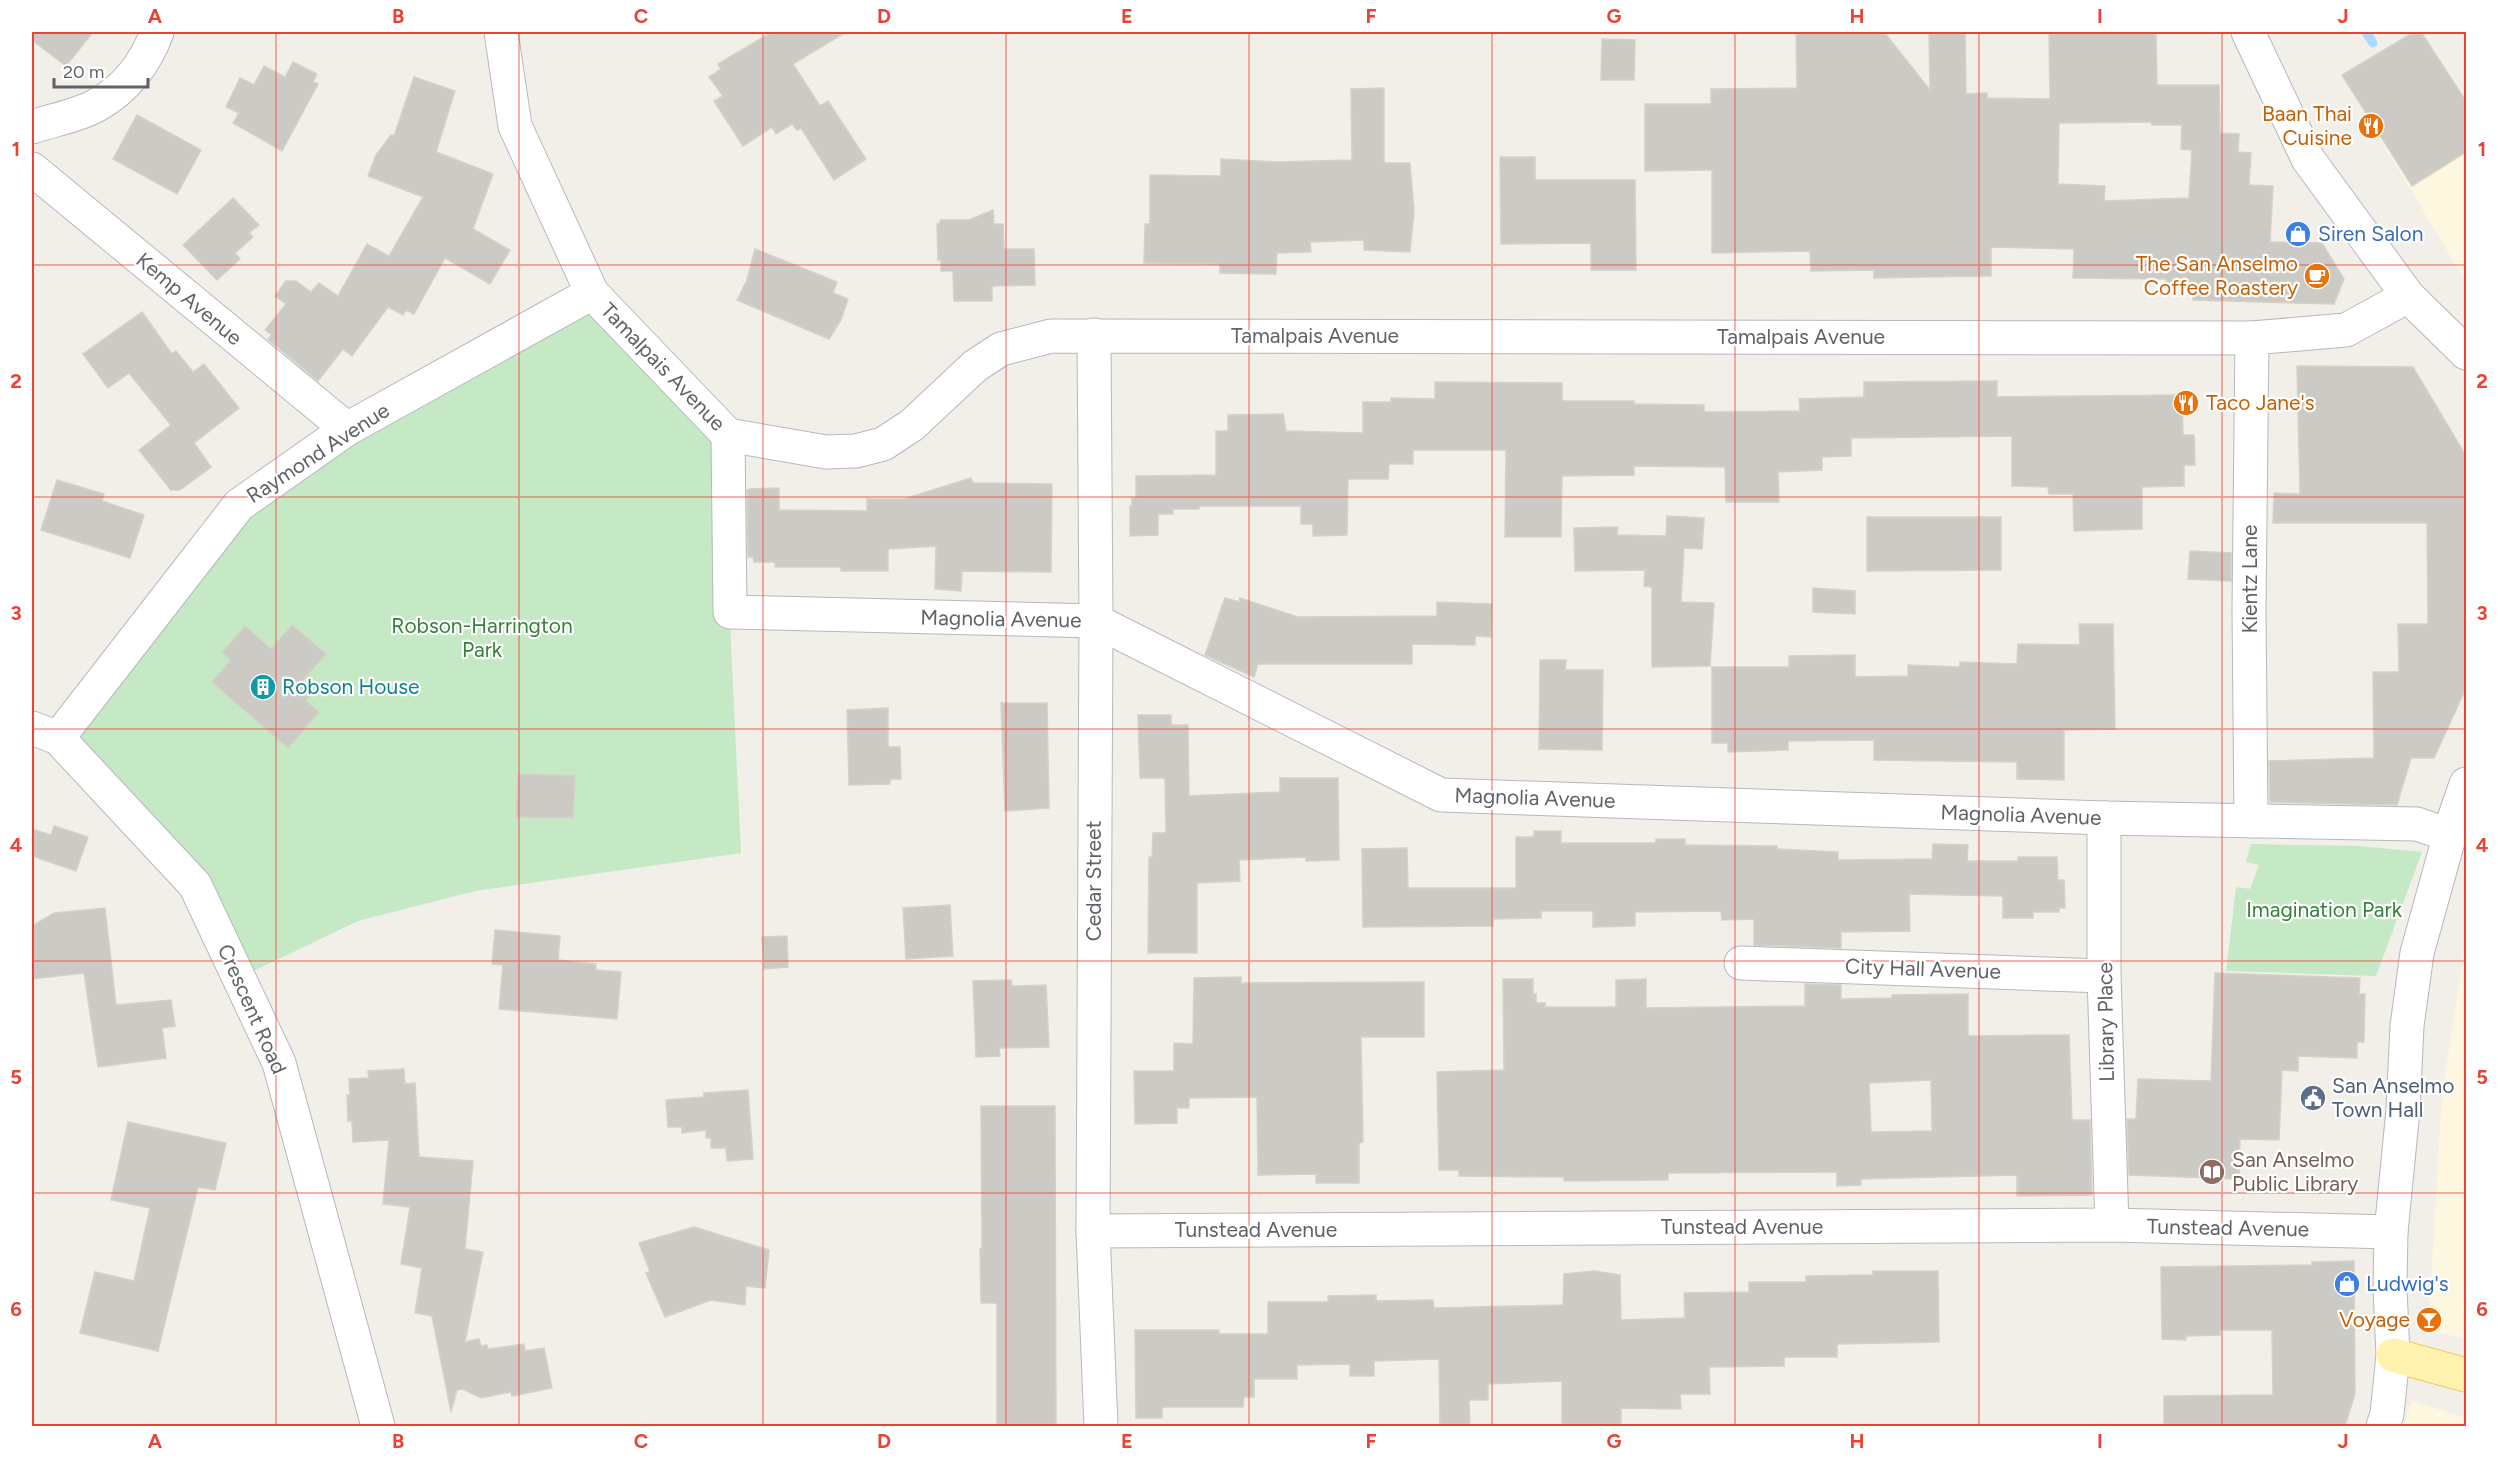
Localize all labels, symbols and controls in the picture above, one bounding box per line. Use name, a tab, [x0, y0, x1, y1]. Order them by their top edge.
text: A	[148, 4, 163, 28]
text: B	[392, 4, 404, 28]
text: C	[634, 4, 648, 28]
text: D	[877, 4, 891, 28]
text: E	[1121, 4, 1133, 28]
text: F	[1365, 4, 1377, 28]
text: G	[1607, 4, 1622, 28]
text: H	[1850, 4, 1865, 28]
text: I	[2097, 4, 2103, 28]
text: J	[2337, 4, 2349, 28]
scale bar	[54, 51, 148, 89]
text: 20 m	[63, 61, 104, 83]
place label: Baan Thai Cuisine	[2262, 101, 2352, 150]
restaurant icon: Baan Thai Cuisine	[2356, 111, 2386, 141]
text: 1	[12, 137, 20, 161]
text: 1	[2478, 137, 2486, 161]
shop icon: Siren Salon	[2283, 219, 2313, 249]
place label: Siren Salon	[2318, 221, 2423, 246]
street label: Kemp Avenue	[131, 247, 247, 350]
place label: The San Anselmo Coffee Roastery	[2136, 251, 2298, 300]
cafe icon: The San Anselmo Coffee Roastery	[2302, 261, 2332, 291]
street label: Tamalpais Avenue	[596, 297, 731, 436]
street label: Tamalpais Avenue	[1231, 323, 1399, 348]
street label: Tamalpais Avenue	[1717, 324, 1885, 349]
text: 2	[10, 369, 22, 393]
text: 2	[2476, 369, 2488, 393]
restaurant icon: Taco Jane's	[2171, 388, 2201, 418]
place label: Taco Jane's	[2206, 390, 2314, 415]
street label: Raymond Avenue	[242, 397, 394, 508]
street label: Kientz Lane	[2237, 524, 2262, 634]
text: 3	[10, 601, 22, 625]
text: 3	[2476, 601, 2488, 625]
street label: Magnolia Avenue	[920, 605, 1082, 632]
park label: Robson-Harrington Park	[391, 613, 573, 662]
building icon: Robson House	[248, 672, 278, 702]
place label: Robson House	[282, 674, 419, 699]
street label: Magnolia Avenue	[1454, 782, 1616, 813]
street label: Magnolia Avenue	[1940, 799, 2102, 830]
street label: Cedar Street	[1081, 821, 1106, 941]
text: 4	[10, 833, 23, 857]
text: 4	[2476, 833, 2489, 857]
park label: Imagination Park	[2246, 897, 2403, 922]
street label: Crescent Road	[213, 940, 292, 1078]
street label: City Hall Avenue	[1845, 953, 2001, 984]
street label: Library Place	[2092, 962, 2119, 1082]
text: 5	[10, 1065, 22, 1089]
text: 5	[2476, 1065, 2488, 1089]
place label: San Anselmo Town Hall	[2332, 1073, 2454, 1122]
public building icon: San Anselmo Town Hall	[2298, 1083, 2328, 1113]
place label: San Anselmo Public Library	[2232, 1147, 2358, 1196]
library icon: San Anselmo Public Library	[2197, 1157, 2227, 1187]
street label: Tunstead Avenue	[1661, 1214, 1823, 1239]
street label: Tunstead Avenue	[2147, 1214, 2309, 1241]
street label: Tunstead Avenue	[1175, 1217, 1337, 1242]
shop icon: Ludwig's	[2332, 1269, 2362, 1299]
place label: Ludwig's	[2366, 1271, 2449, 1296]
text: 6	[10, 1297, 22, 1321]
text: 6	[2476, 1297, 2488, 1321]
bar icon: Voyage	[2414, 1305, 2444, 1335]
place label: Voyage	[2339, 1307, 2410, 1332]
text: A	[148, 1429, 163, 1453]
text: B	[392, 1429, 404, 1453]
text: C	[634, 1429, 648, 1453]
text: D	[877, 1429, 891, 1453]
text: E	[1121, 1429, 1133, 1453]
text: F	[1365, 1429, 1377, 1453]
text: G	[1607, 1429, 1622, 1453]
text: H	[1850, 1429, 1865, 1453]
text: I	[2097, 1429, 2103, 1453]
text: J	[2337, 1429, 2349, 1453]

